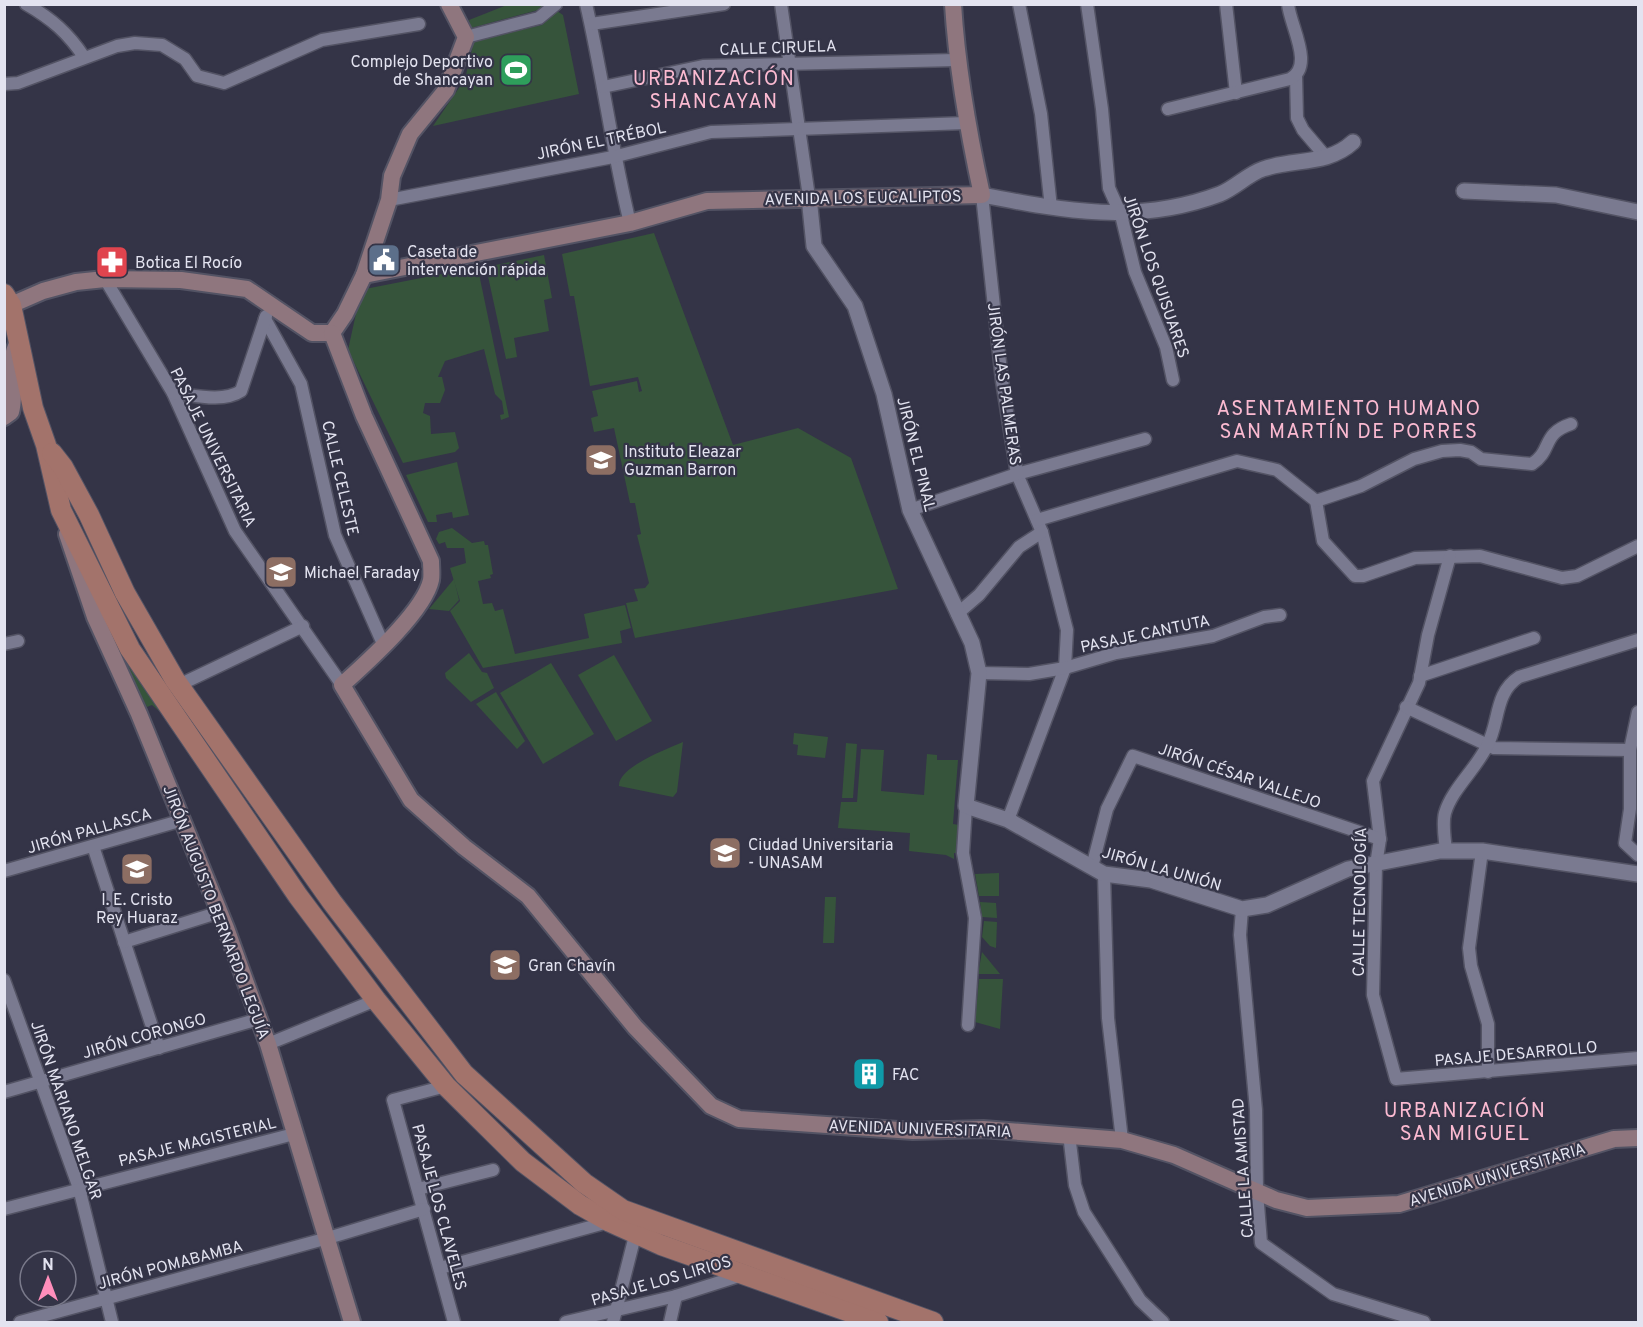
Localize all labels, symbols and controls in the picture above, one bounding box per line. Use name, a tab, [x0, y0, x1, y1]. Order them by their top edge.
street label: CALLE CIRUELA	[719, 37, 837, 61]
sports icon: Complejo Deportivo de Shancayan	[498, 52, 534, 88]
place label: Complejo Deportivo de Shancayan	[350, 53, 493, 91]
district label: URBANIZACIÓN SHANCAYAN	[633, 65, 795, 116]
street label: JIRÓN EL TRÉBOL	[534, 116, 668, 165]
street label: AVENIDA LOS EUCALIPTOS	[764, 187, 962, 211]
street label: JIRÓN LOS QUISUARES	[1118, 192, 1194, 361]
public building icon: Caseta de intervención rápida	[366, 242, 402, 278]
place label: Caseta de intervención rápida	[407, 243, 546, 281]
pharmacy icon: Botica El Rocío	[94, 244, 130, 280]
place label: Botica El Rocío	[135, 254, 242, 274]
street label: JIRÓN LAS PALMERAS	[982, 301, 1026, 467]
street label: PASAJE UNIVERSITARIA	[165, 365, 260, 531]
street label: JIRÓN EL PINAL	[891, 395, 941, 514]
district label: ASENTAMIENTO HUMANO SAN MARTÍN DE PORRES	[1216, 397, 1482, 446]
street label: CALLE CELESTE	[316, 419, 362, 538]
school or university icon: Instituto Eleazar Guzman Barron	[583, 442, 619, 478]
place label: Instituto Eleazar Guzman Barron	[624, 443, 742, 481]
school or university icon: Michael Faraday	[263, 554, 299, 590]
place label: Michael Faraday	[304, 564, 420, 584]
street label: PASAJE CANTUTA	[1079, 611, 1212, 658]
street label: JIRÓN CÉSAR VALLEJO	[1155, 738, 1324, 814]
street label: JIRÓN AUGUSTO BERNARDO LEGUÍA	[157, 782, 275, 1043]
street label: JIRÓN PALLASCA	[24, 803, 154, 859]
street label: CALLE TECNOLOGÍA	[1348, 827, 1372, 977]
school or university icon: Ciudad Universitaria - UNASAM	[707, 835, 743, 871]
place label: Ciudad Universitaria - UNASAM	[748, 836, 894, 874]
street label: JIRÓN LA UNIÓN	[1099, 841, 1224, 897]
school or university icon: I. E. Cristo Rey Huaraz	[119, 851, 155, 887]
place label: I. E. Cristo Rey Huaraz	[96, 891, 178, 929]
school or university icon: Gran Chavín	[487, 947, 523, 983]
place label: Gran Chavín	[528, 957, 615, 977]
street label: JIRÓN CORONGO	[80, 1008, 209, 1064]
street label: JIRÓN MARIANO MELGAR	[25, 1018, 107, 1203]
street label: PASAJE DESARROLLO	[1434, 1038, 1598, 1072]
building icon: FAC	[851, 1056, 887, 1092]
place label: FAC	[892, 1066, 919, 1086]
street label: CALLE LA AMISTAD	[1229, 1097, 1259, 1239]
district label: URBANIZACIÓN SAN MIGUEL	[1384, 1097, 1546, 1148]
street label: PASAJE MAGISTERIAL	[117, 1114, 278, 1172]
street label: AVENIDA UNIVERSITARIA	[828, 1117, 1012, 1143]
street label: PASAJE LOS CLAVELES	[406, 1122, 470, 1293]
street label: AVENIDA UNIVERSITARIA	[1407, 1139, 1588, 1212]
street label: JIRÓN POMABAMBA	[95, 1235, 245, 1295]
north arrow	[18, 1249, 78, 1309]
street label: PASAJE LOS LIRIOS	[589, 1252, 734, 1311]
text: N	[42, 1256, 54, 1276]

